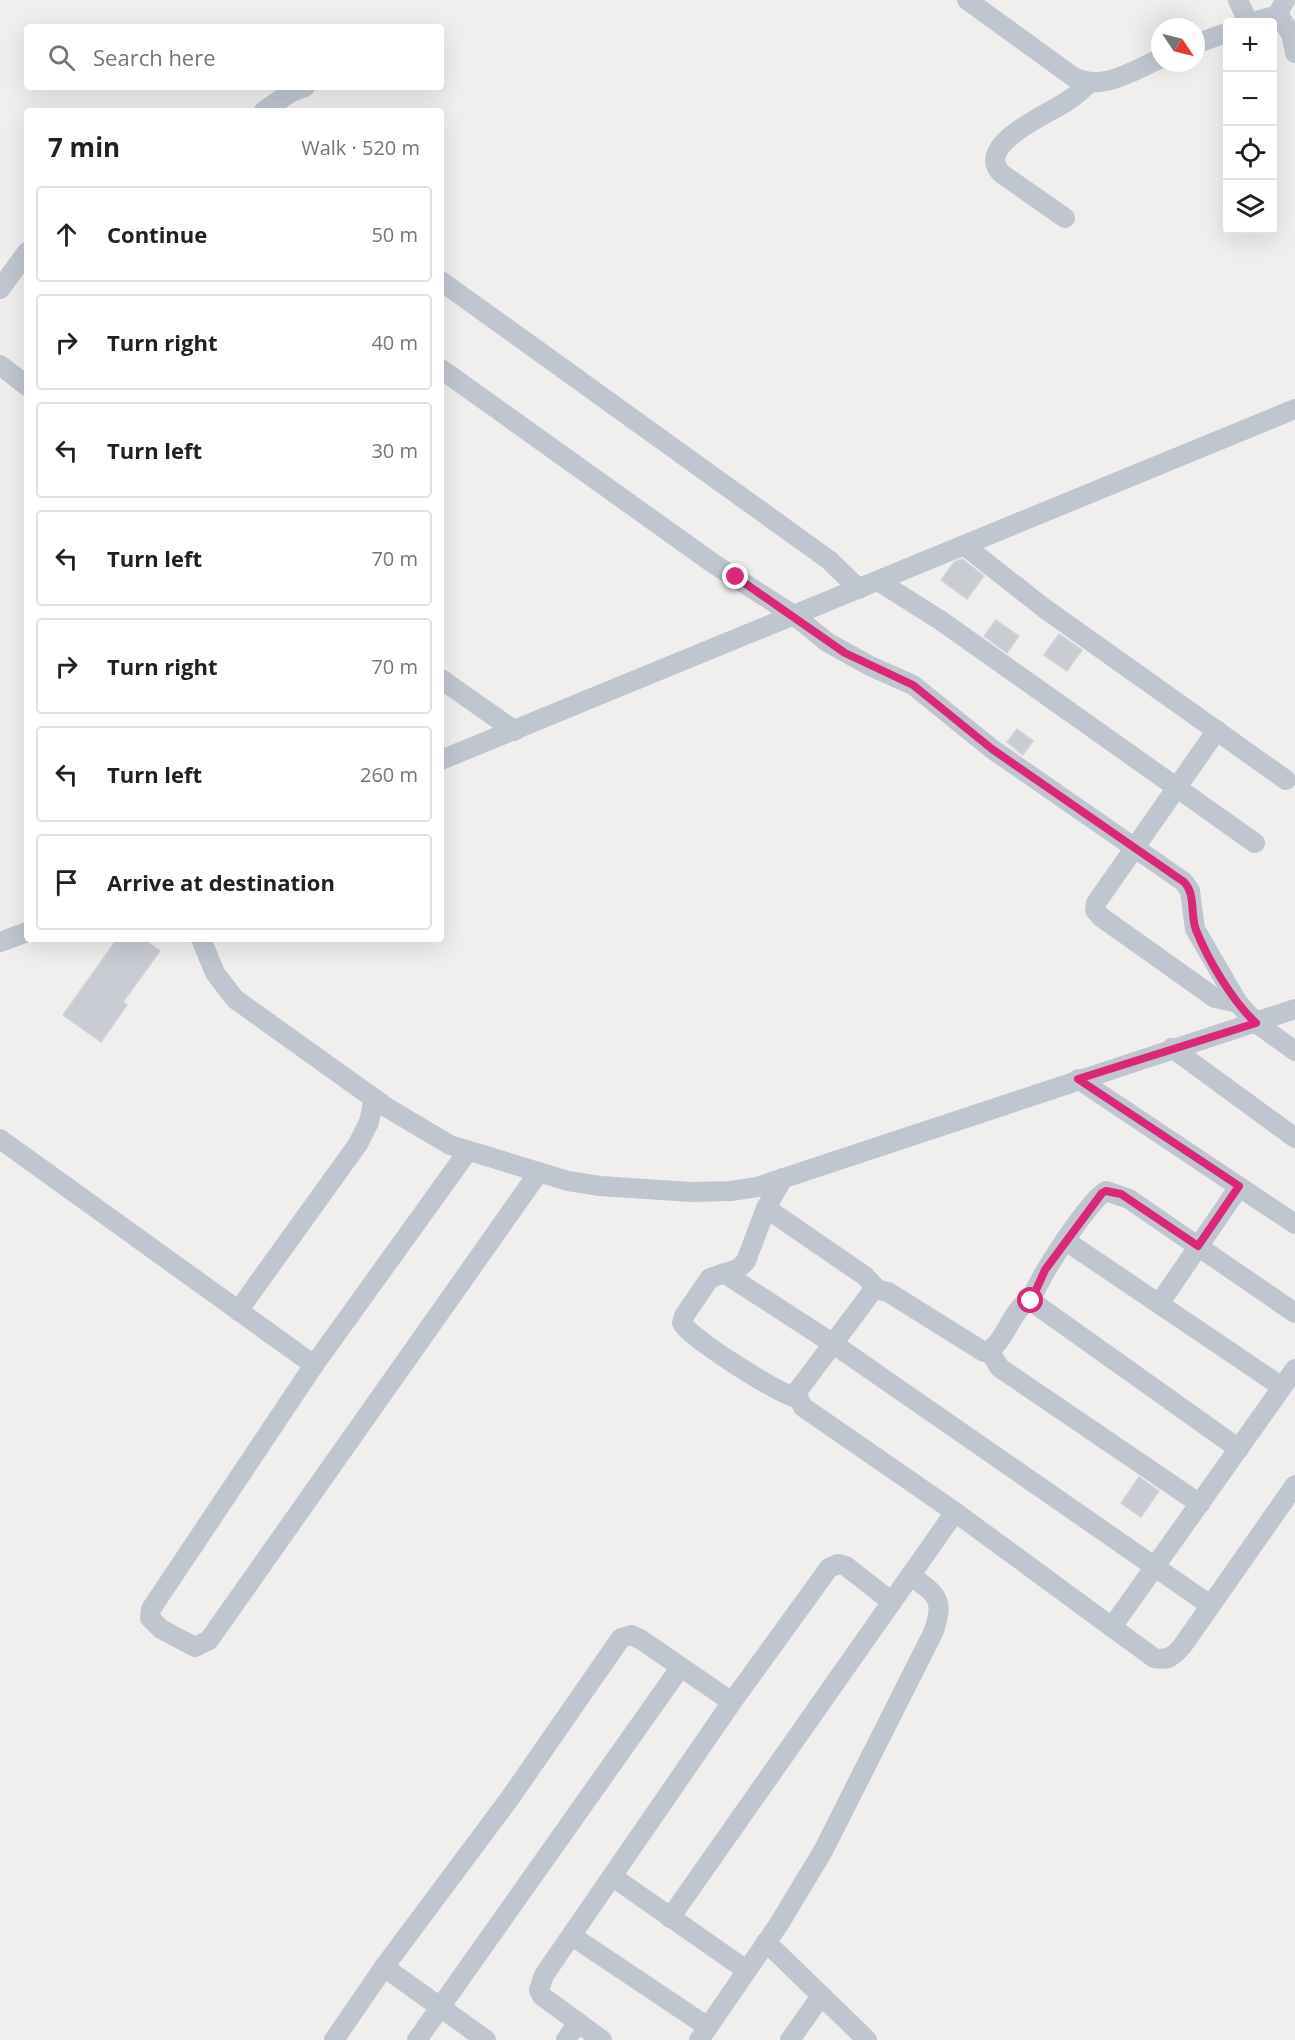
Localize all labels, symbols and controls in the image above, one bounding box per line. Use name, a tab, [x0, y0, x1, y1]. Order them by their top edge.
north arrow	[1151, 18, 1205, 72]
map controls	[1223, 18, 1277, 234]
button: +	[1223, 18, 1277, 72]
search box	[24, 24, 444, 90]
icon: search	[45, 41, 78, 74]
text: Search here	[93, 42, 216, 72]
button: −	[1223, 72, 1277, 126]
button: locate	[1223, 126, 1277, 180]
text: 7 min	[48, 129, 120, 165]
text: Walk · 520 m	[301, 134, 420, 161]
button: layers	[1223, 180, 1277, 234]
icon: ahead	[50, 218, 83, 251]
text: Continue	[107, 219, 207, 249]
text: 50 m	[371, 221, 418, 248]
icon: right	[50, 326, 83, 359]
text: Turn right	[107, 327, 218, 357]
text: 40 m	[371, 329, 418, 356]
icon: left	[50, 434, 83, 467]
text: Turn left	[107, 435, 202, 465]
text: 30 m	[371, 437, 418, 464]
icon: left	[50, 542, 83, 575]
text: Turn left	[107, 543, 202, 573]
text: 70 m	[371, 545, 418, 572]
route end	[722, 563, 748, 589]
icon: right	[50, 650, 83, 683]
text: Turn right	[107, 651, 218, 681]
text: 70 m	[371, 653, 418, 680]
icon: left	[50, 758, 83, 791]
text: Turn left	[107, 759, 202, 789]
text: 260 m	[360, 761, 418, 788]
icon: arrive	[50, 866, 83, 899]
text: Arrive at destination	[107, 867, 335, 897]
route start	[1017, 1287, 1043, 1313]

